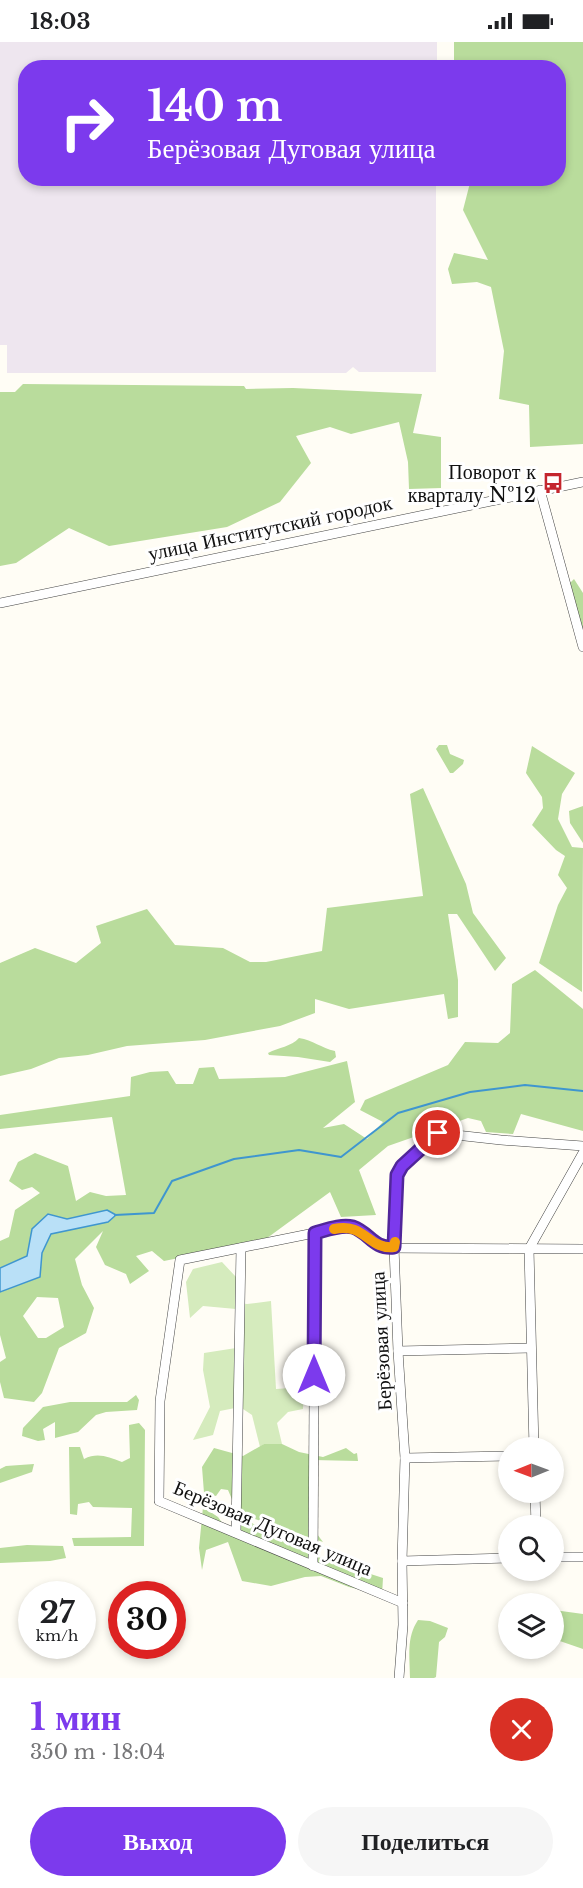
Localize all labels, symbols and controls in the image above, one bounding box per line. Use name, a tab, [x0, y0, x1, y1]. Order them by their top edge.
text: 18:03	[30, 8, 90, 35]
text: 140 m	[147, 80, 283, 132]
icon: right	[48, 84, 126, 162]
text: Берёзовая Дуговая улица	[147, 132, 436, 165]
place label: Поворот к кварталу №12	[408, 460, 536, 507]
bus stop icon: Поворот к кварталу №12	[541, 471, 565, 495]
street label: улица Институтский городок	[146, 490, 394, 566]
pin	[412, 1107, 463, 1158]
icon: arrive	[421, 1116, 454, 1149]
street label: Берёзовая улица	[365, 1271, 397, 1411]
position arrow	[282, 1343, 346, 1407]
north arrow	[498, 1437, 564, 1503]
map controls	[498, 1437, 564, 1659]
street label: Берёзовая Дуговая улица	[170, 1475, 376, 1581]
button: search	[498, 1515, 564, 1581]
speed limit sign: 30	[108, 1581, 186, 1659]
button: layers	[498, 1593, 564, 1659]
text: 27	[39, 1594, 75, 1631]
text: km/h	[36, 1626, 78, 1645]
text: 1 мин	[30, 1695, 121, 1740]
button: close	[490, 1698, 553, 1761]
text: 350 m · 18:04	[30, 1740, 165, 1764]
button: Выход	[30, 1807, 286, 1876]
button: Поделиться	[298, 1807, 553, 1876]

